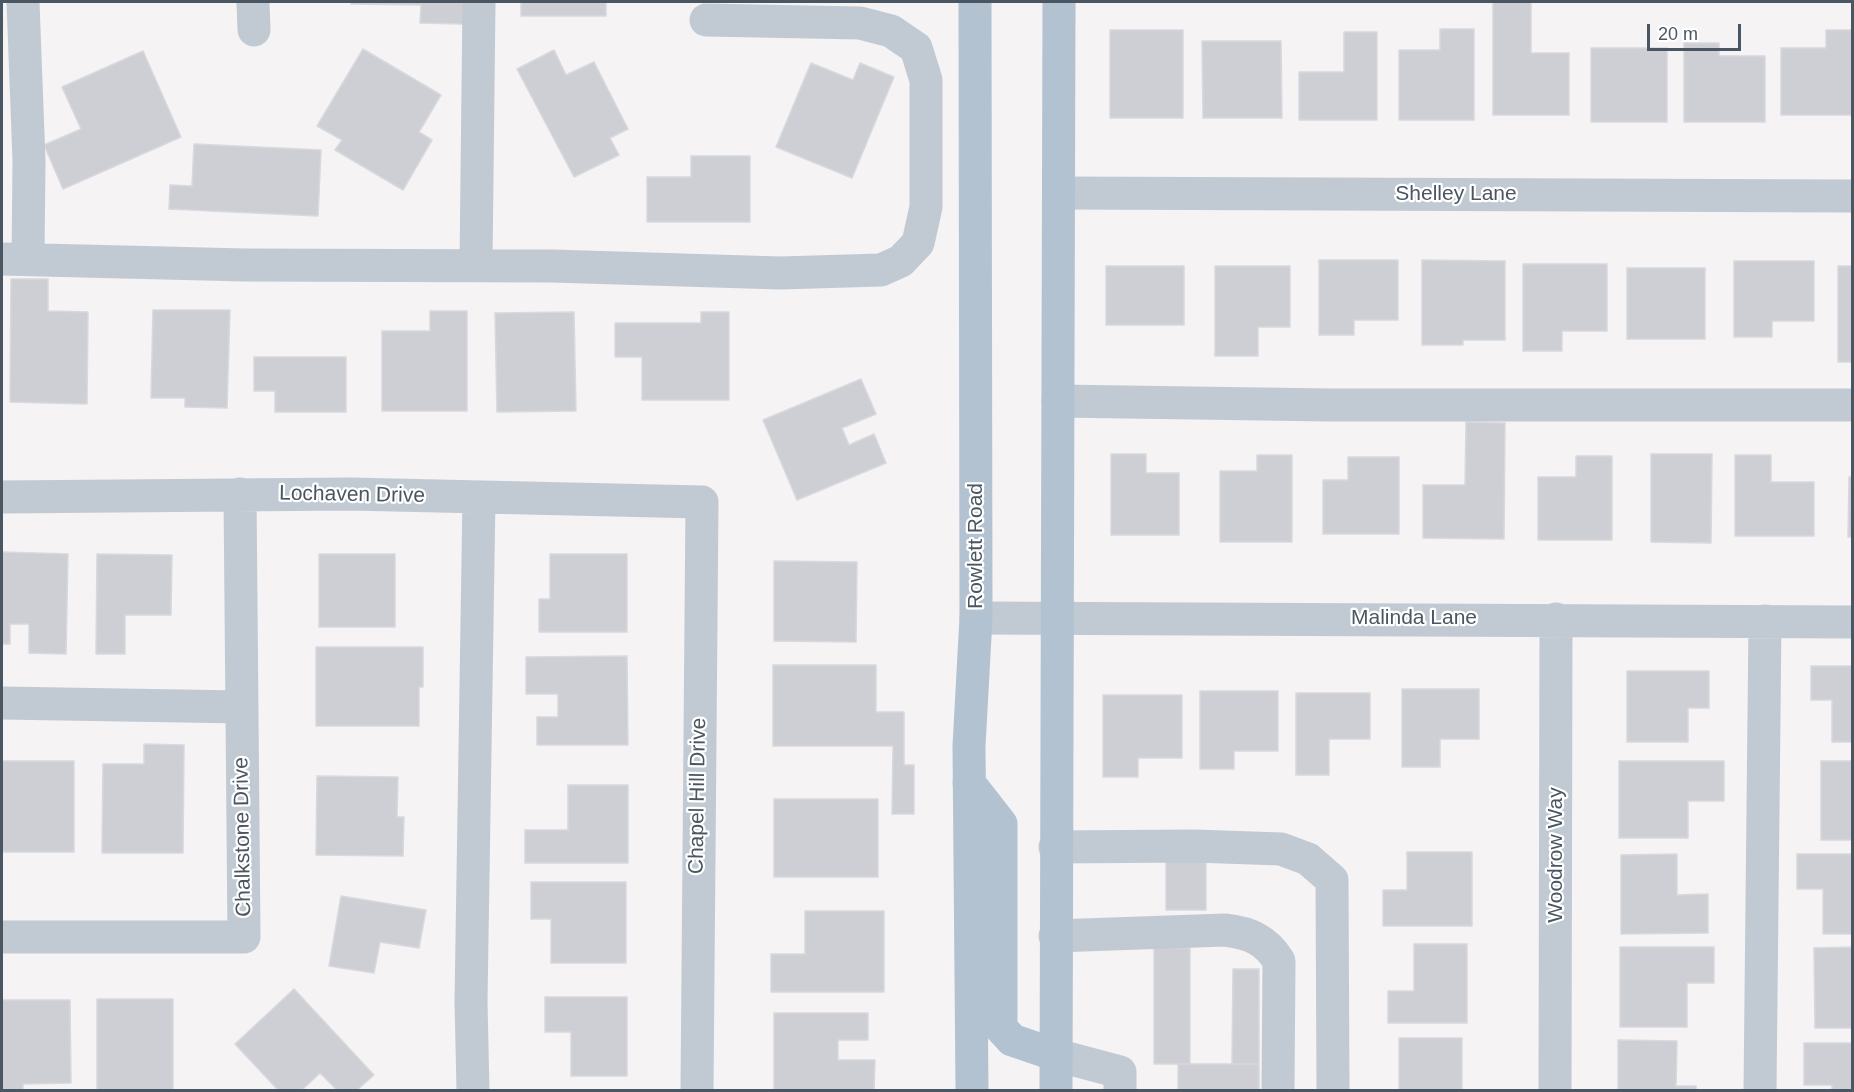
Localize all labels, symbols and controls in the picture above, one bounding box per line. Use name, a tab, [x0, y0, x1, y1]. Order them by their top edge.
scale bar	[1650, 12, 1744, 50]
text: 20 m	[1658, 24, 1698, 44]
street label: Shelley Lane	[1395, 181, 1517, 207]
street label: Lochaven Drive	[279, 481, 425, 509]
street label: Rowlett Road	[963, 483, 989, 609]
street label: Malinda Lane	[1351, 605, 1477, 631]
street label: Chapel Hill Drive	[684, 718, 712, 874]
street label: Chalkstone Drive	[229, 757, 257, 917]
street label: Woodrow Way	[1543, 787, 1569, 923]

